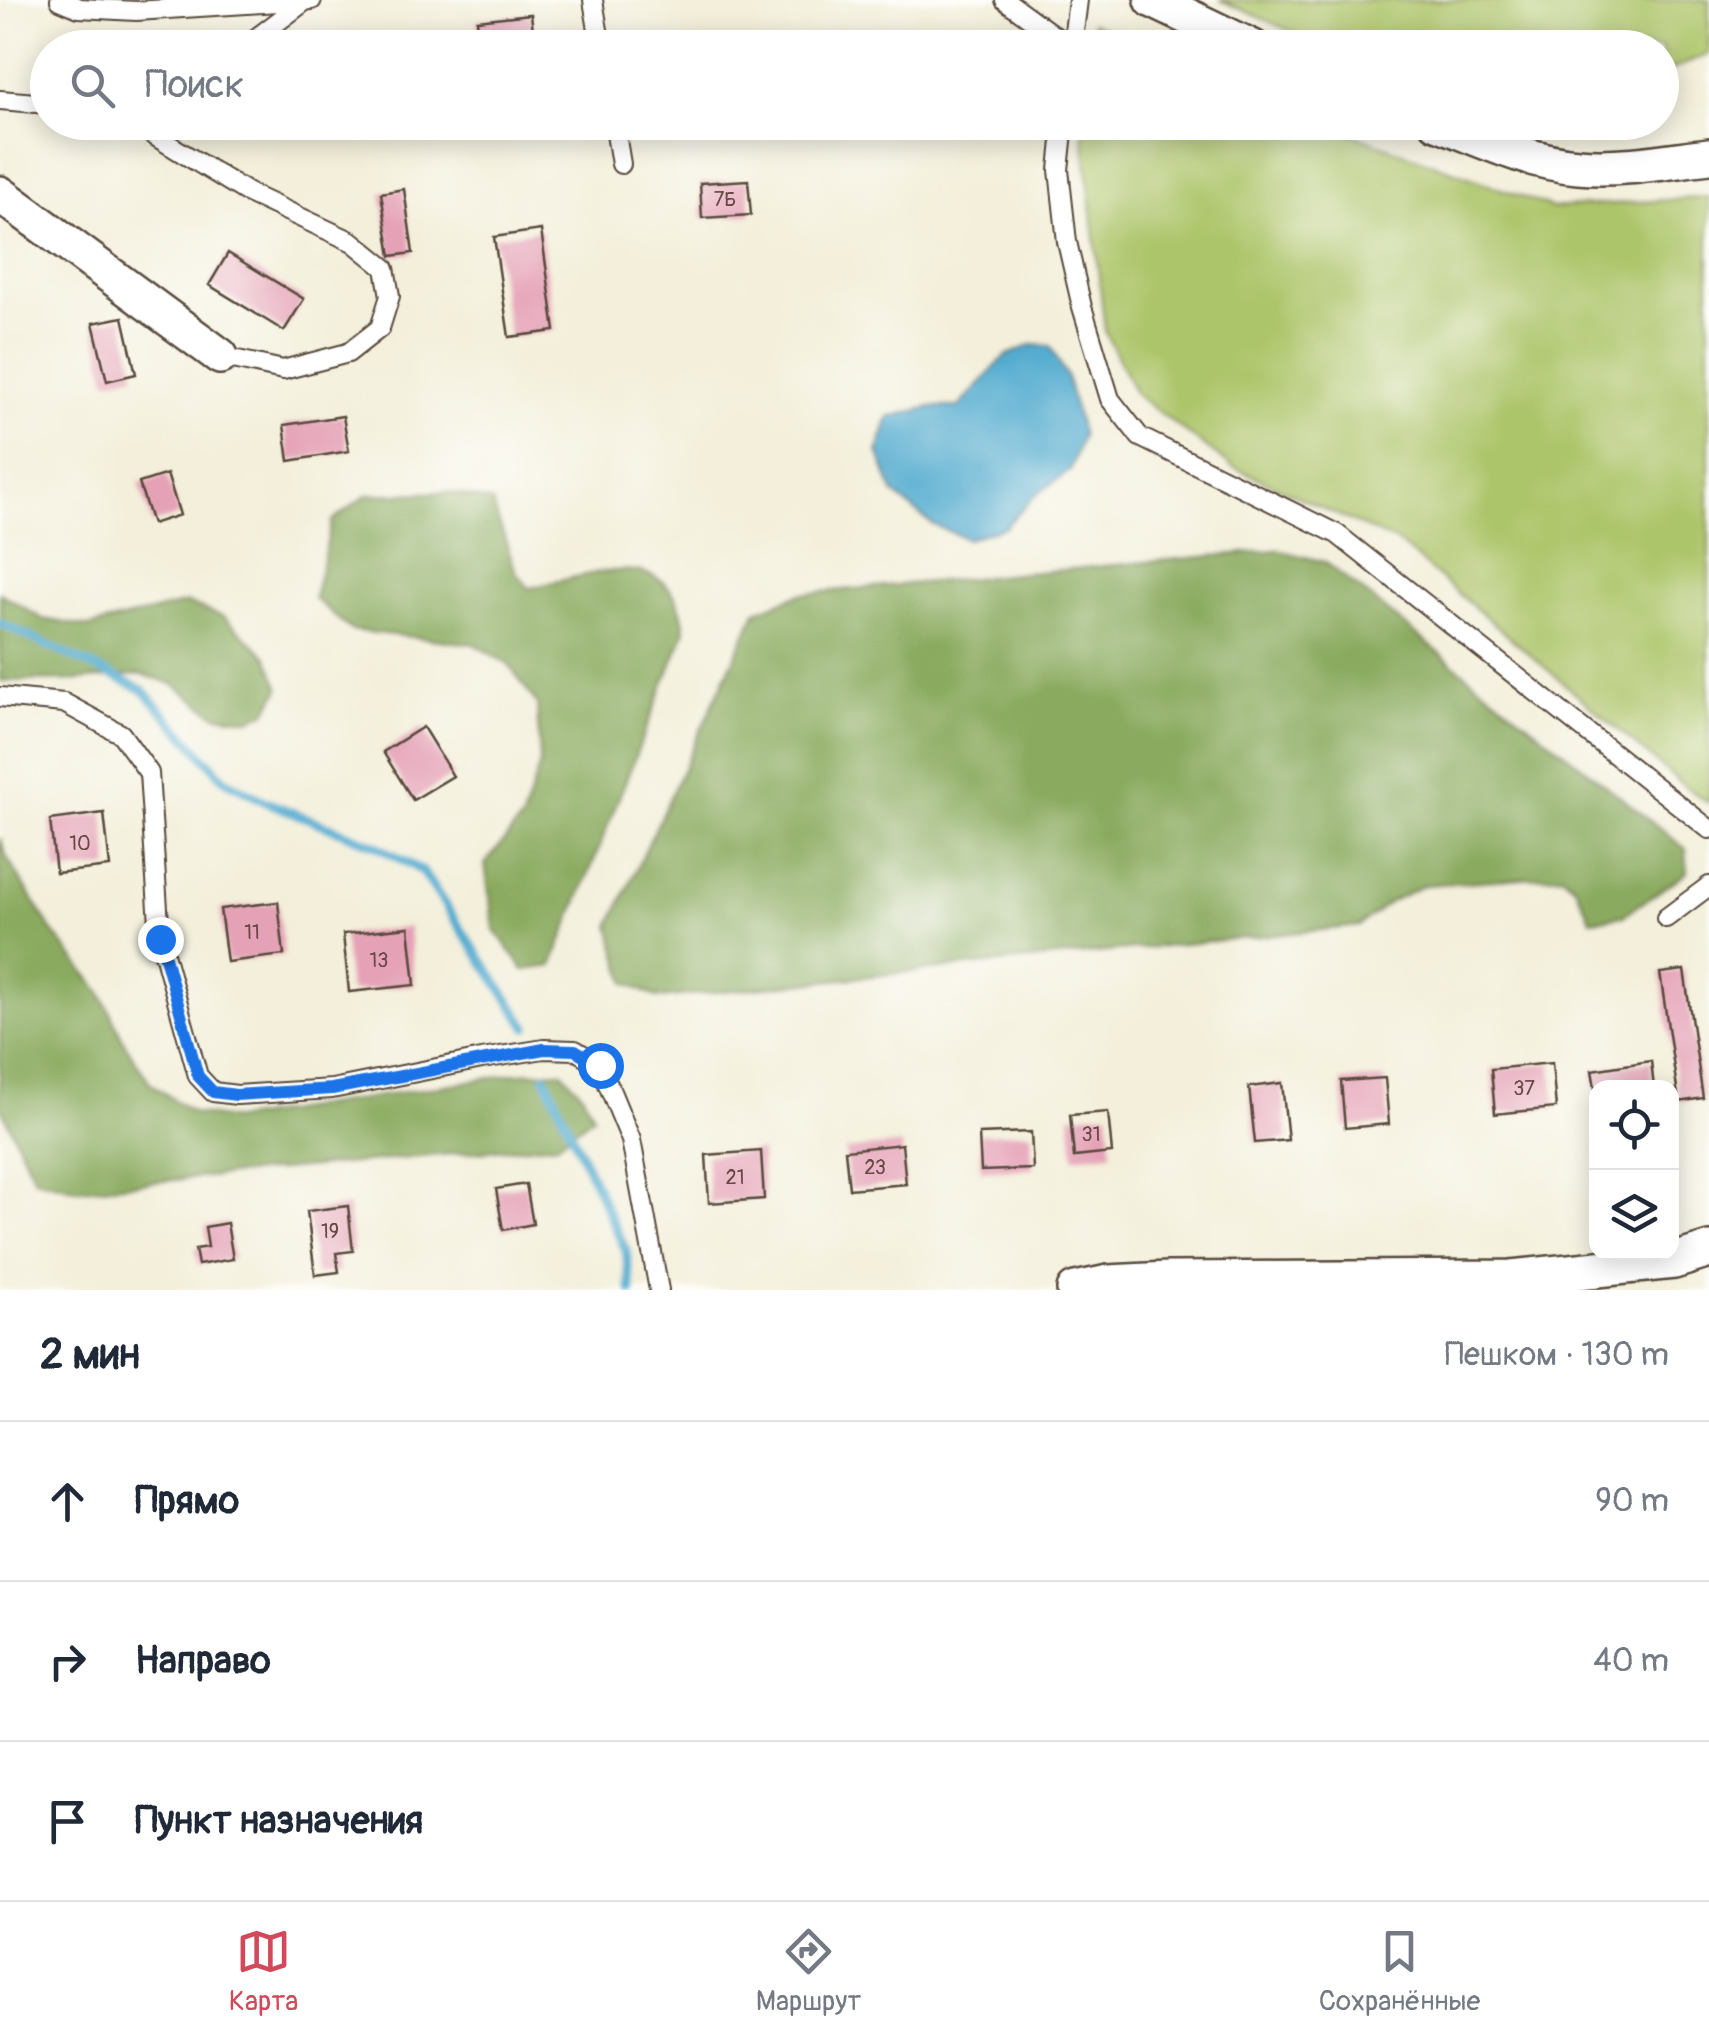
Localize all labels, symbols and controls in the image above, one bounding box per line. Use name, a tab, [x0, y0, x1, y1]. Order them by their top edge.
search box	[30, 30, 1679, 140]
icon: search	[65, 58, 120, 113]
text: Поиск	[145, 61, 244, 109]
house number: 7Б	[714, 187, 736, 212]
house number: 10	[69, 831, 91, 856]
route end	[138, 917, 184, 963]
house number: 11	[244, 920, 260, 945]
house number: 13	[370, 948, 388, 973]
route start	[578, 1043, 624, 1089]
house number: 37	[1513, 1076, 1535, 1101]
map controls	[1589, 1080, 1679, 1260]
button: locate	[1589, 1080, 1679, 1170]
house number: 31	[1082, 1122, 1100, 1147]
house number: 23	[864, 1155, 886, 1180]
house number: 21	[726, 1165, 745, 1190]
button: layers	[1589, 1170, 1679, 1260]
house number: 19	[321, 1219, 339, 1244]
text: 2 мин	[40, 1329, 140, 1381]
text: Пешком · 130 m	[1445, 1335, 1669, 1375]
icon: ahead	[40, 1474, 95, 1529]
text: Прямо	[135, 1477, 239, 1525]
text: 90 m	[1595, 1481, 1669, 1521]
icon: right	[40, 1634, 95, 1689]
text: Направо	[135, 1637, 271, 1685]
text: 40 m	[1593, 1641, 1669, 1681]
icon: arrive	[40, 1794, 95, 1849]
text: Пункт назначения	[135, 1797, 423, 1845]
tab: Карта	[229, 1924, 298, 2019]
tab: Маршрут	[756, 1924, 861, 2019]
tab: Сохранённые	[1319, 1924, 1480, 2019]

